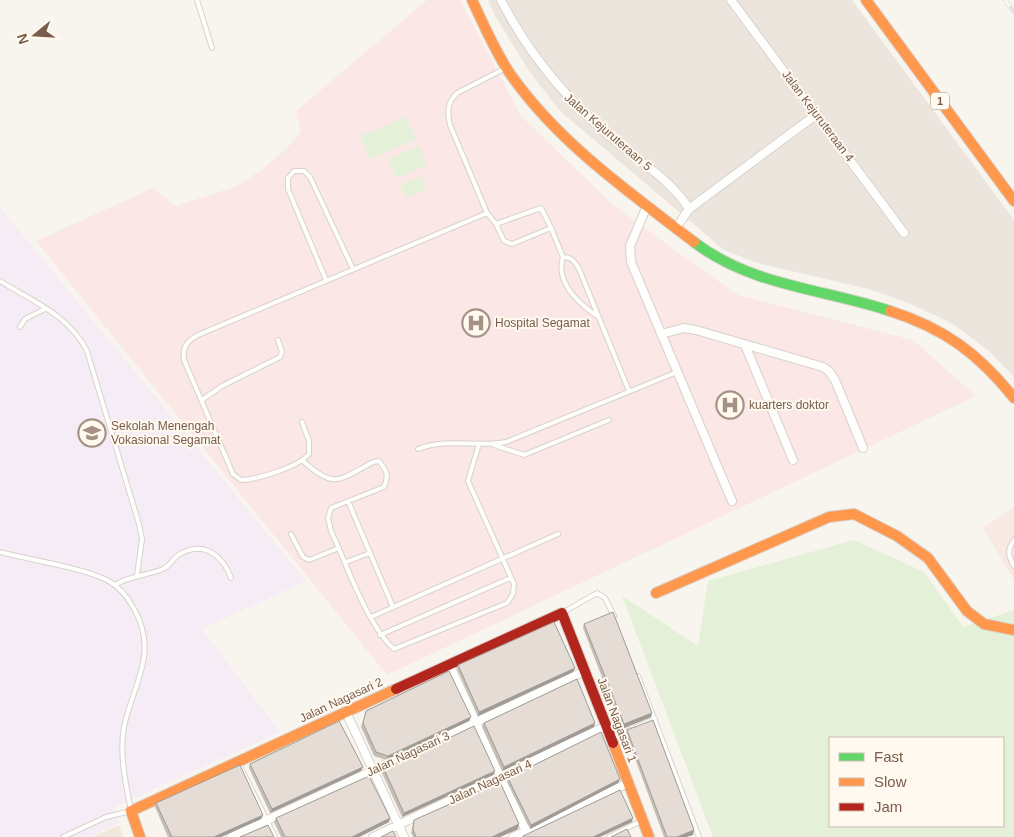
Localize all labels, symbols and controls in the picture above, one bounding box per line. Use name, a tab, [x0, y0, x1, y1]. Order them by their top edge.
north arrow	[10, 10, 60, 60]
text: N	[13, 32, 32, 46]
street label: Jalan Kejuruteraan 4	[779, 68, 857, 165]
street label: Jalan Kejuruteraan 5	[562, 90, 655, 174]
road number: 1	[931, 92, 949, 110]
hospital icon: Hospital Segamat	[461, 308, 491, 338]
place label: Hospital Segamat	[495, 316, 590, 330]
hospital icon: kuarters doktor	[715, 390, 745, 420]
place label: kuarters doktor	[749, 398, 829, 412]
school or university icon: Sekolah Menengah Vokasional Segamat	[77, 418, 107, 448]
place label: Sekolah Menengah Vokasional Segamat	[111, 419, 221, 447]
street label: Jalan Nagasari 2	[297, 674, 385, 725]
street label: Jalan Nagasari 1	[594, 675, 640, 765]
street label: Jalan Nagasari 3	[364, 728, 452, 779]
legend	[829, 737, 1004, 827]
text: Fast	[874, 748, 904, 765]
street label: Jalan Nagasari 4	[446, 756, 534, 807]
text: Slow	[874, 773, 907, 790]
text: Jam	[874, 798, 902, 815]

